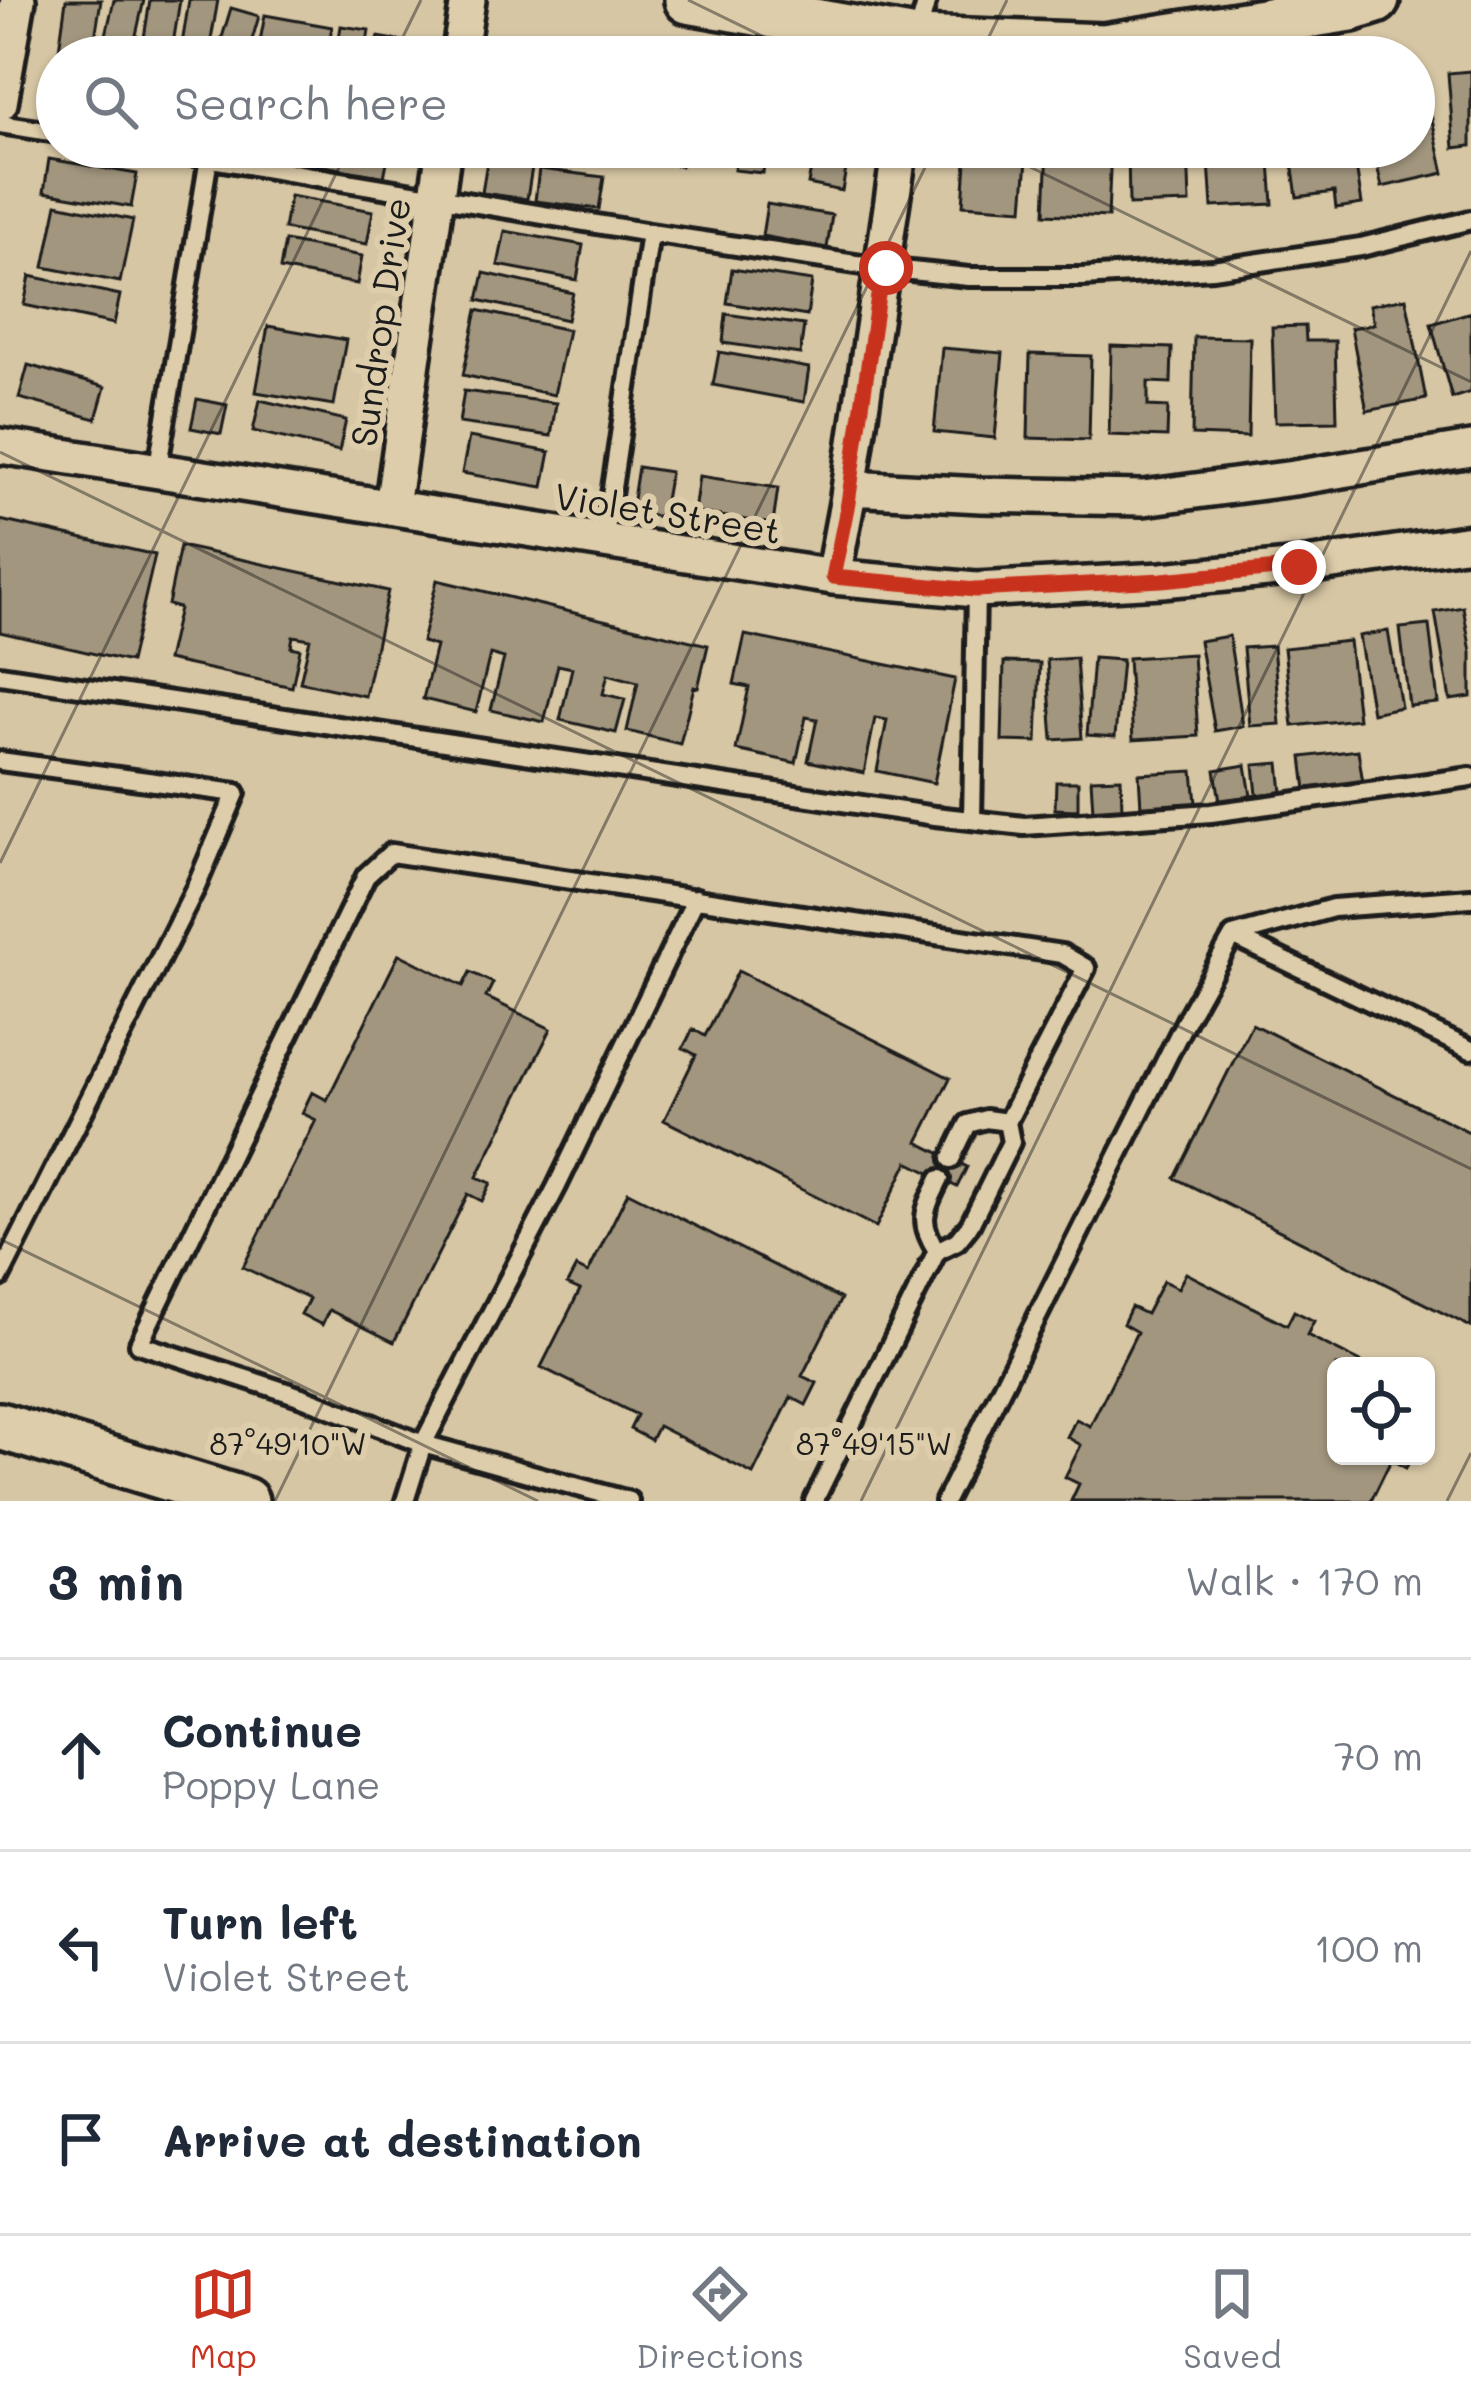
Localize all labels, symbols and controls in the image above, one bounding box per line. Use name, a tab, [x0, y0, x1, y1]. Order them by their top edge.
search box	[36, 36, 1435, 168]
icon: search	[78, 69, 144, 135]
text: Search here	[174, 73, 448, 131]
street label: Sundrop Drive	[338, 194, 420, 450]
route start	[859, 241, 913, 295]
street label: Violet Street	[551, 471, 785, 553]
route end	[1272, 540, 1326, 594]
map controls	[1327, 1357, 1435, 1465]
button: locate	[1327, 1357, 1435, 1465]
text: 87°49'10"W	[209, 1423, 367, 1463]
text: 87°49'15"W	[796, 1423, 952, 1463]
text: 3 min	[48, 1546, 184, 1613]
text: Walk · 170 m	[1185, 1554, 1423, 1605]
text: Continue	[162, 1700, 362, 1758]
icon: ahead	[48, 1722, 114, 1788]
text: 70 m	[1334, 1729, 1423, 1780]
text: Poppy Lane	[162, 1758, 380, 1809]
text: Turn left	[162, 1892, 358, 1950]
icon: left	[48, 1914, 114, 1980]
text: 100 m	[1314, 1921, 1423, 1972]
text: Violet Street	[162, 1950, 410, 2001]
icon: arrive	[48, 2106, 114, 2172]
text: Arrive at destination	[162, 2110, 642, 2168]
tab: Map	[190, 2261, 257, 2376]
tab: Directions	[636, 2261, 804, 2376]
tab: Saved	[1183, 2261, 1281, 2376]

